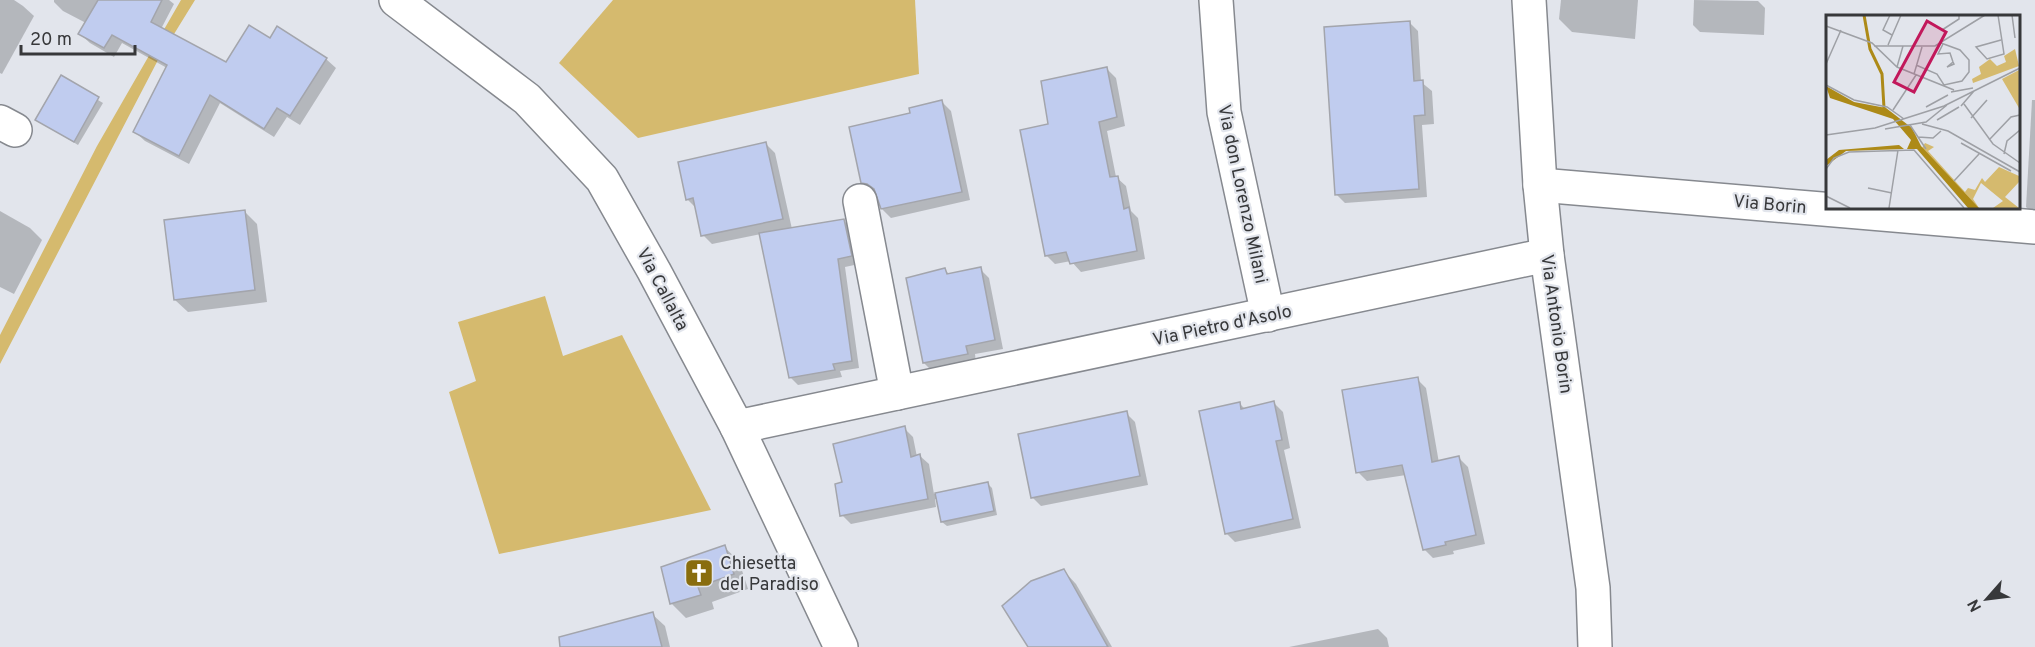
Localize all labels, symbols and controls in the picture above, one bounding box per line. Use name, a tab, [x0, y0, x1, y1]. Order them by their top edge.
inset map	[1826, 15, 2020, 208]
scale bar	[21, 18, 135, 56]
text: 20 m	[30, 29, 72, 52]
street label: Via don Lorenzo Milani	[1211, 103, 1272, 286]
street label: Via Borin	[1732, 191, 1808, 220]
street label: Via Callalta	[630, 244, 693, 335]
street label: Via Antonio Borin	[1534, 253, 1577, 395]
street label: Via Pietro d'Asolo	[1151, 301, 1294, 352]
place label: Chiesetta del Paradiso	[720, 553, 819, 597]
church icon: Chiesetta del Paradiso	[683, 557, 715, 589]
north arrow	[1957, 569, 2017, 629]
text: N	[1964, 595, 1987, 615]

